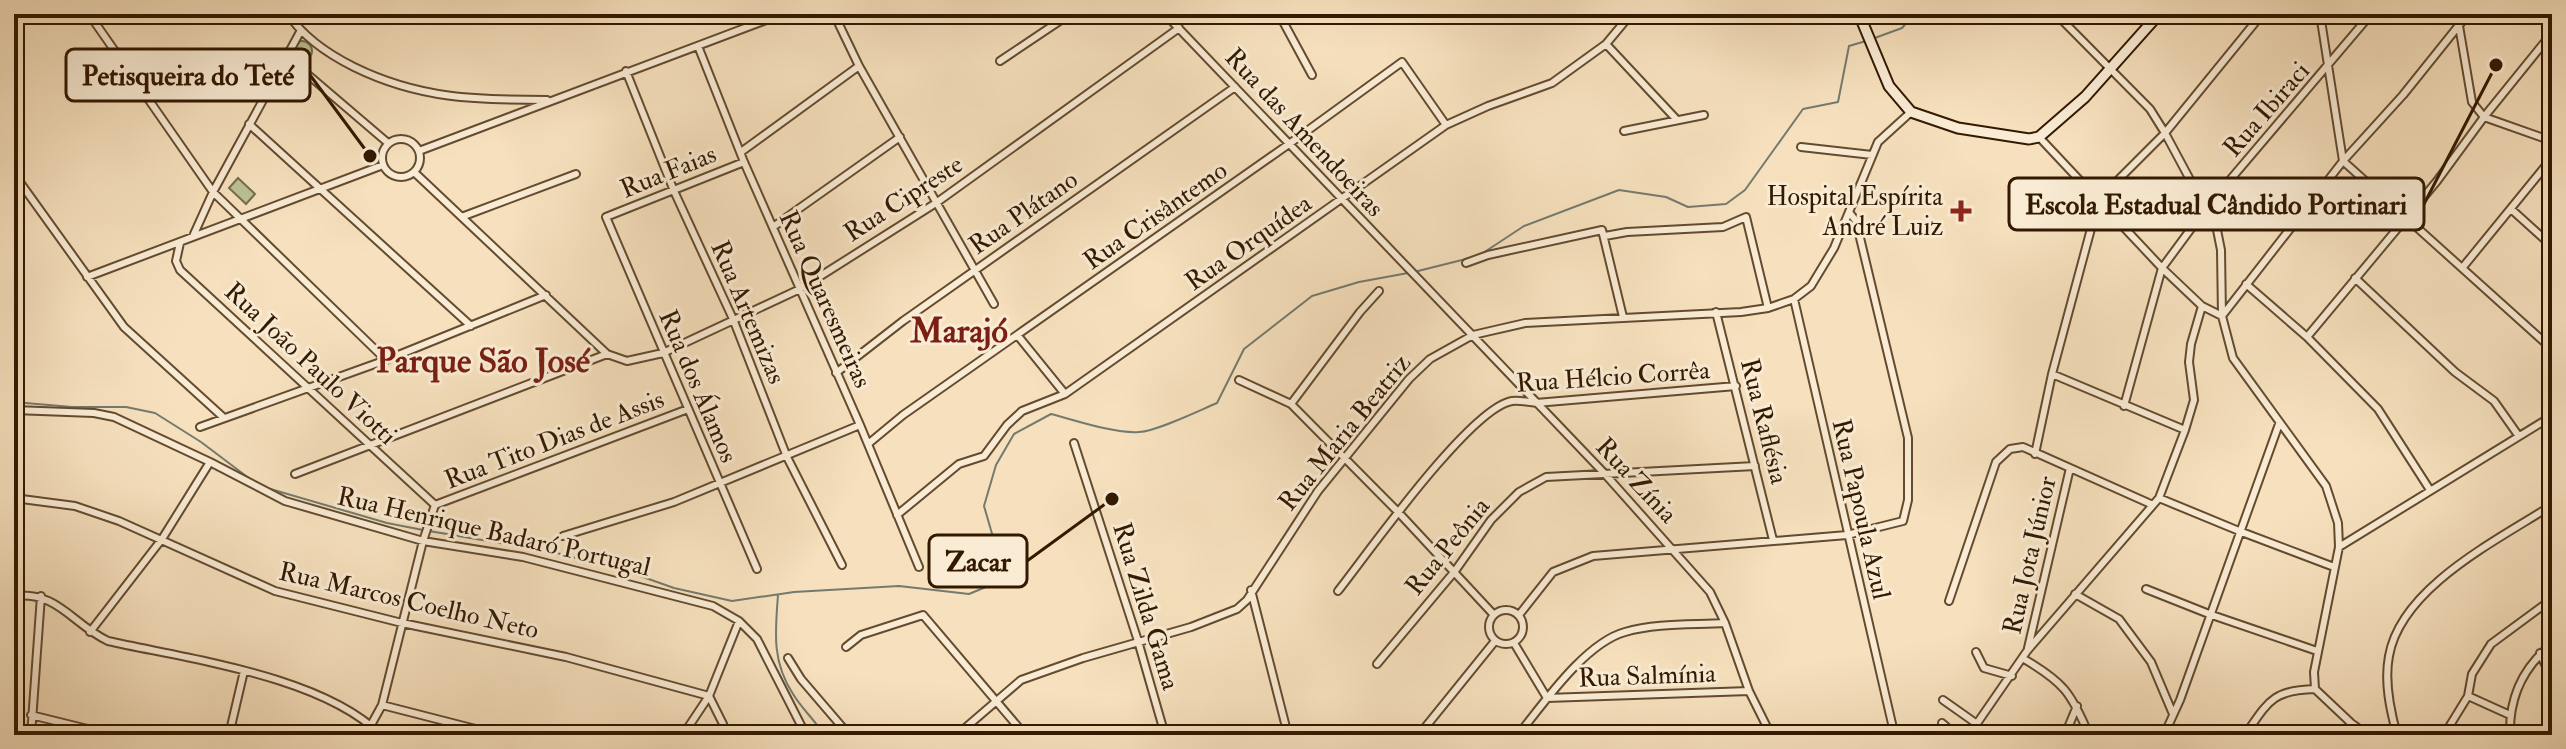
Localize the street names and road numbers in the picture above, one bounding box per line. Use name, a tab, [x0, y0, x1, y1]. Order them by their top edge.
street label: Rua das Amendoeiras	[1218, 42, 1391, 224]
street label: Rua Ibiraci	[2217, 55, 2317, 164]
street label: Rua Faias	[616, 138, 721, 206]
street label: Rua Cipreste	[838, 148, 970, 250]
street label: Rua Crisântemo	[1078, 155, 1234, 277]
street label: Rua Plátano	[963, 164, 1084, 262]
street label: Rua Orquídea	[1179, 187, 1318, 298]
street label: Rua Quaresmeiras	[772, 206, 878, 393]
street label: Rua Artemizas	[704, 236, 793, 389]
street label: Rua João Paulo Viotti	[218, 276, 403, 452]
street label: Rua dos Álamos	[651, 304, 747, 468]
street label: Rua Maria Beatriz	[1272, 347, 1418, 518]
street label: Rua Hélcio Corrêa	[1515, 354, 1711, 400]
street label: Rua Raflésia	[1733, 355, 1795, 488]
street label: Rua Tito Dias de Assis	[440, 383, 669, 497]
street label: Rua Papoula Azul	[1824, 416, 1897, 603]
street label: Rua Zínia	[1589, 431, 1684, 530]
street label: Rua Jota Júnior	[1996, 473, 2064, 637]
street label: Rua Henrique Badaró Portugal	[334, 480, 654, 584]
street label: Rua Peônia	[1399, 491, 1497, 602]
street label: Rua Zilda Gama	[1105, 519, 1187, 694]
street label: Rua Marcos Coelho Neto	[276, 555, 542, 646]
street label: Rua Salmínia	[1578, 658, 1717, 694]

